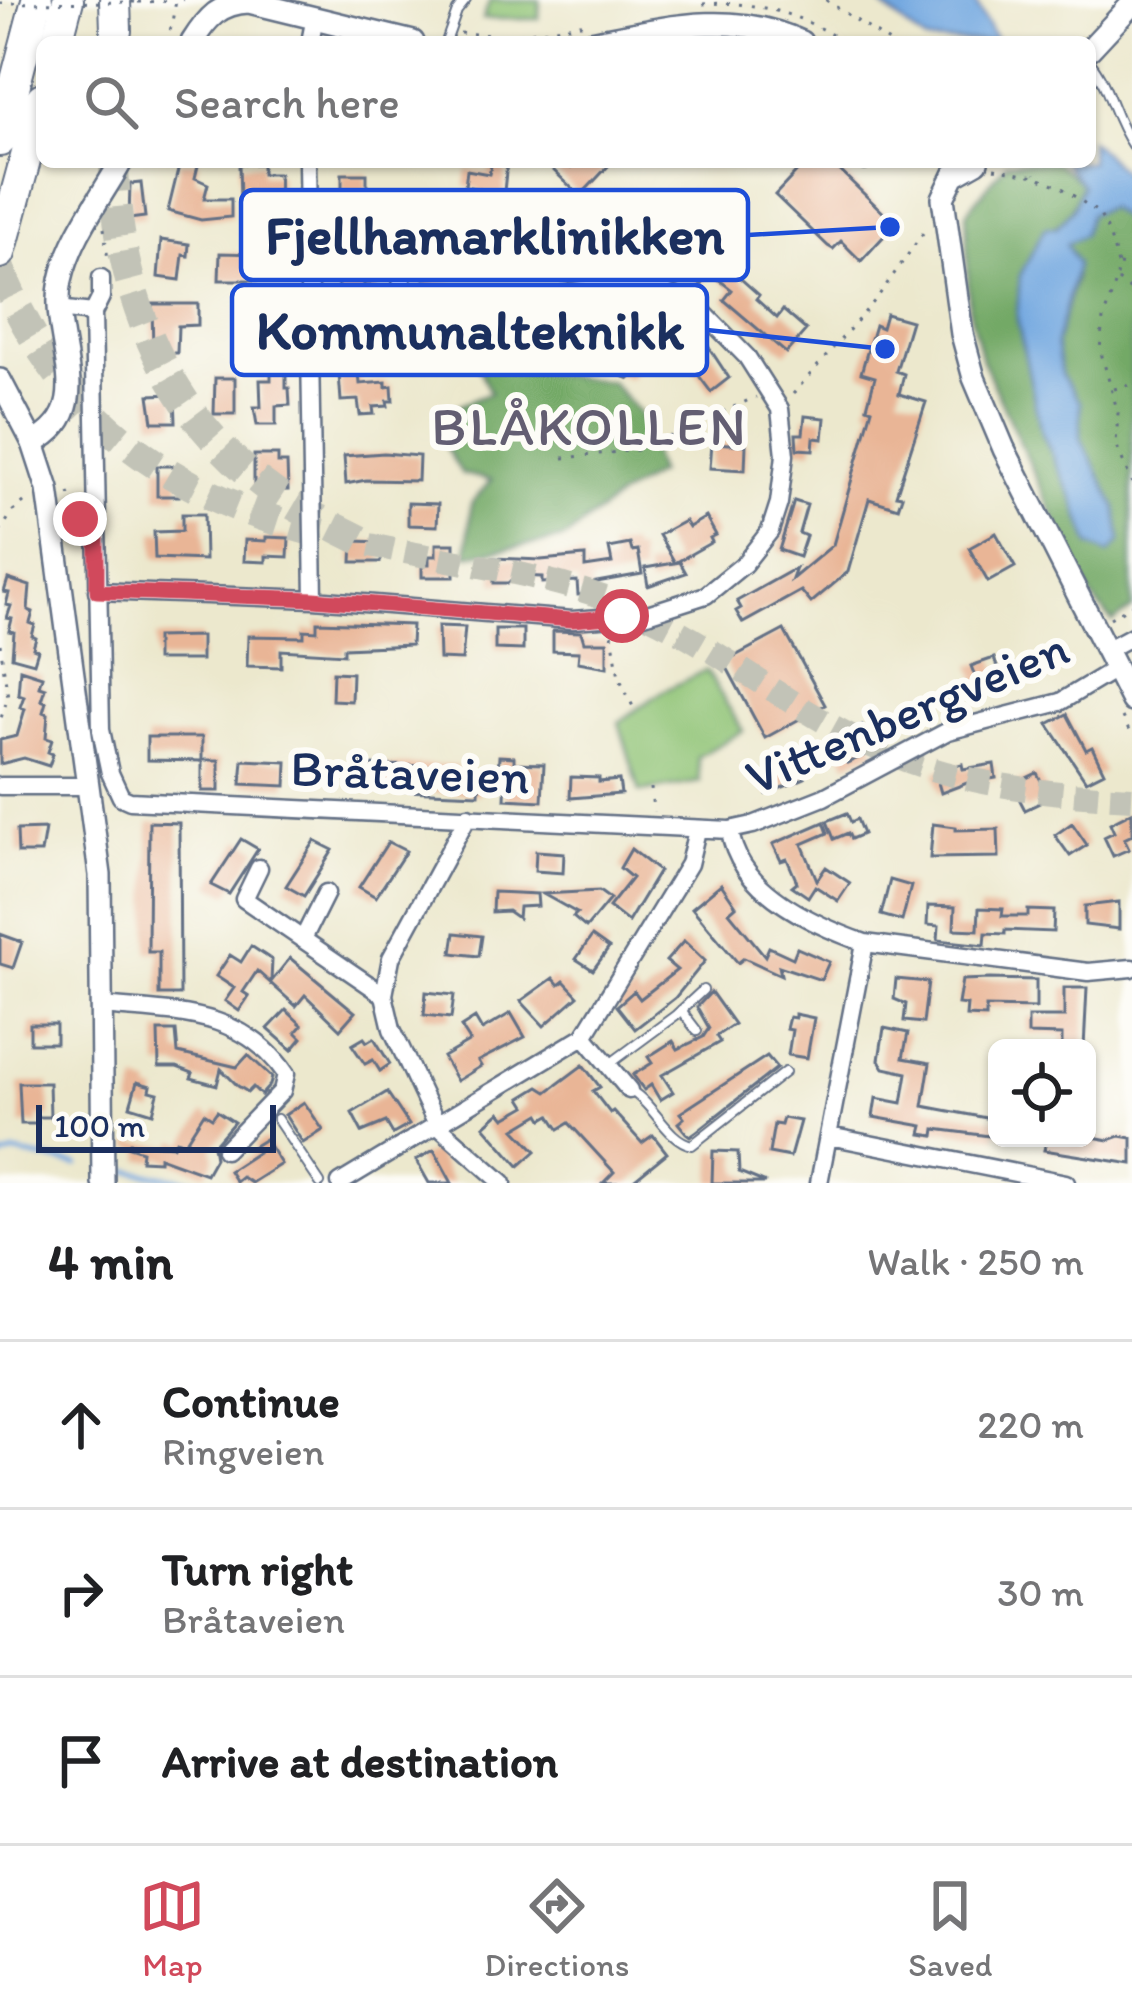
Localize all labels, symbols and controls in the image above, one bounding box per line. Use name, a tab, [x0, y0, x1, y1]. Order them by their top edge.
search box	[36, 36, 1096, 168]
icon: search	[78, 69, 144, 135]
text: Search here	[174, 75, 400, 129]
callout: Fjellhamarklinikken	[241, 190, 748, 280]
text: Fjellhamarklinikken	[265, 203, 725, 268]
callout: Kommunalteknikk	[232, 285, 707, 375]
text: Kommunalteknikk	[256, 298, 685, 363]
district label: BLÅKOLLEN	[431, 394, 749, 459]
route end	[53, 492, 107, 546]
route start	[595, 589, 649, 643]
street label: Vittenbergveien	[737, 617, 1077, 807]
street label: Bråtaveien	[289, 737, 531, 807]
map controls	[988, 1039, 1096, 1147]
button: locate	[988, 1039, 1096, 1147]
scale bar	[36, 1099, 276, 1152]
text: 100 m	[54, 1106, 145, 1145]
text: 4 min	[48, 1231, 173, 1292]
text: Walk · 250 m	[867, 1238, 1084, 1285]
text: Continue	[162, 1374, 340, 1428]
icon: ahead	[48, 1392, 114, 1458]
text: 220 m	[977, 1401, 1084, 1448]
text: Ringveien	[162, 1428, 325, 1475]
text: Turn right	[162, 1542, 353, 1596]
icon: right	[48, 1560, 114, 1626]
text: 30 m	[997, 1569, 1084, 1616]
text: Bråtaveien	[162, 1596, 345, 1643]
icon: arrive	[48, 1728, 114, 1794]
text: Arrive at destination	[162, 1734, 558, 1788]
tab: Map	[139, 1873, 205, 1984]
tab: Directions	[484, 1873, 629, 1984]
tab: Saved	[908, 1873, 993, 1984]

